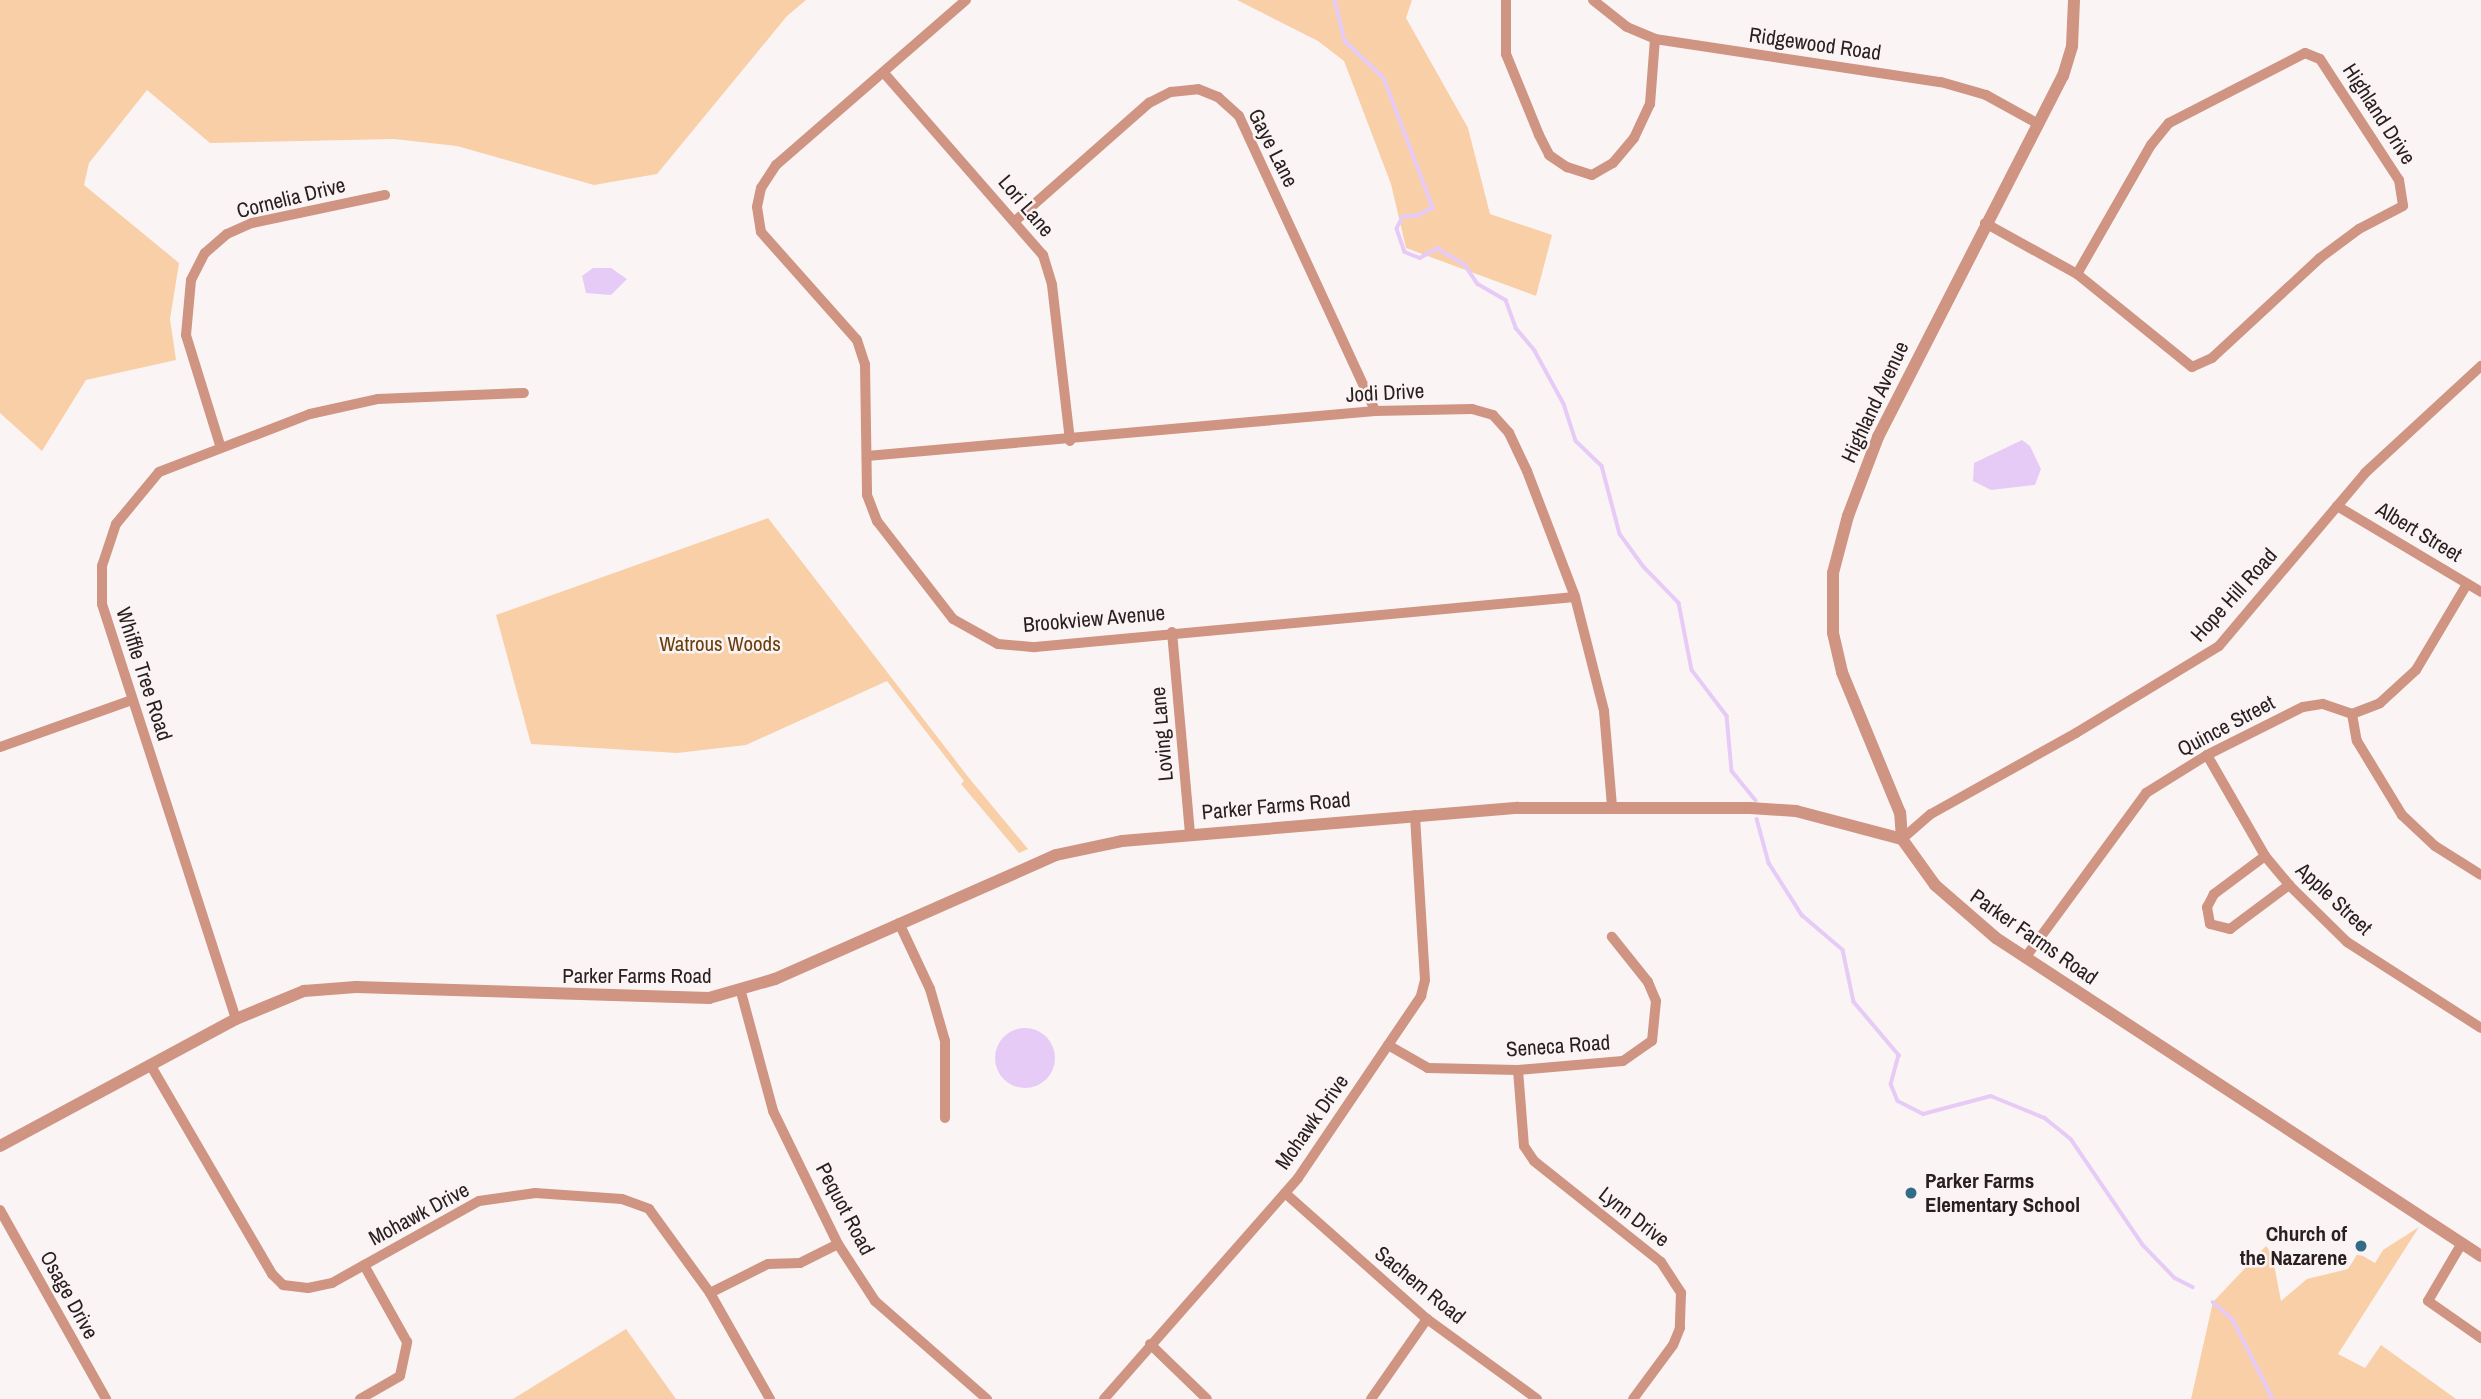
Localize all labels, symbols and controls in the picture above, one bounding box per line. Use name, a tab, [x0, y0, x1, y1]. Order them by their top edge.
street label: Ridgewood Road	[1747, 22, 1883, 66]
street label: Highland Drive	[2337, 59, 2421, 169]
street label: Gaye Lane	[1243, 105, 1303, 191]
street label: Lori Lane	[993, 170, 1059, 242]
street label: Cornelia Drive	[234, 172, 348, 224]
street label: Highland Avenue	[1836, 337, 1914, 467]
street label: Jodi Drive	[1345, 378, 1425, 408]
street label: Albert Street	[2371, 497, 2467, 567]
street label: Hope Hill Road	[2186, 543, 2282, 647]
street label: Brookview Avenue	[1022, 600, 1166, 638]
street label: Whiffle Tree Road	[111, 604, 177, 744]
park label: Watrous Woods	[659, 631, 781, 657]
street label: Loving Lane	[1145, 686, 1179, 782]
street label: Quince Street	[2173, 690, 2279, 762]
street label: Parker Farms Road	[1200, 787, 1352, 825]
street label: Apple Street	[2291, 857, 2377, 941]
street label: Parker Farms Road	[1966, 884, 2102, 990]
street label: Parker Farms Road	[562, 963, 712, 989]
street label: Seneca Road	[1505, 1030, 1611, 1062]
street label: Mohawk Drive	[1270, 1070, 1354, 1174]
street label: Pequot Road	[810, 1159, 880, 1259]
place label: Parker Farms Elementary School	[1925, 1168, 2080, 1218]
street label: Mohawk Drive	[365, 1177, 473, 1251]
street label: Lynn Drive	[1594, 1182, 1674, 1252]
marker: Parker Farms Elementary School	[1903, 1185, 1919, 1201]
place label: Church of the Nazarene	[2240, 1221, 2347, 1271]
marker: Church of the Nazarene	[2353, 1238, 2369, 1254]
street label: Sachem Road	[1370, 1241, 1470, 1329]
street label: Osage Drive	[35, 1247, 103, 1343]

